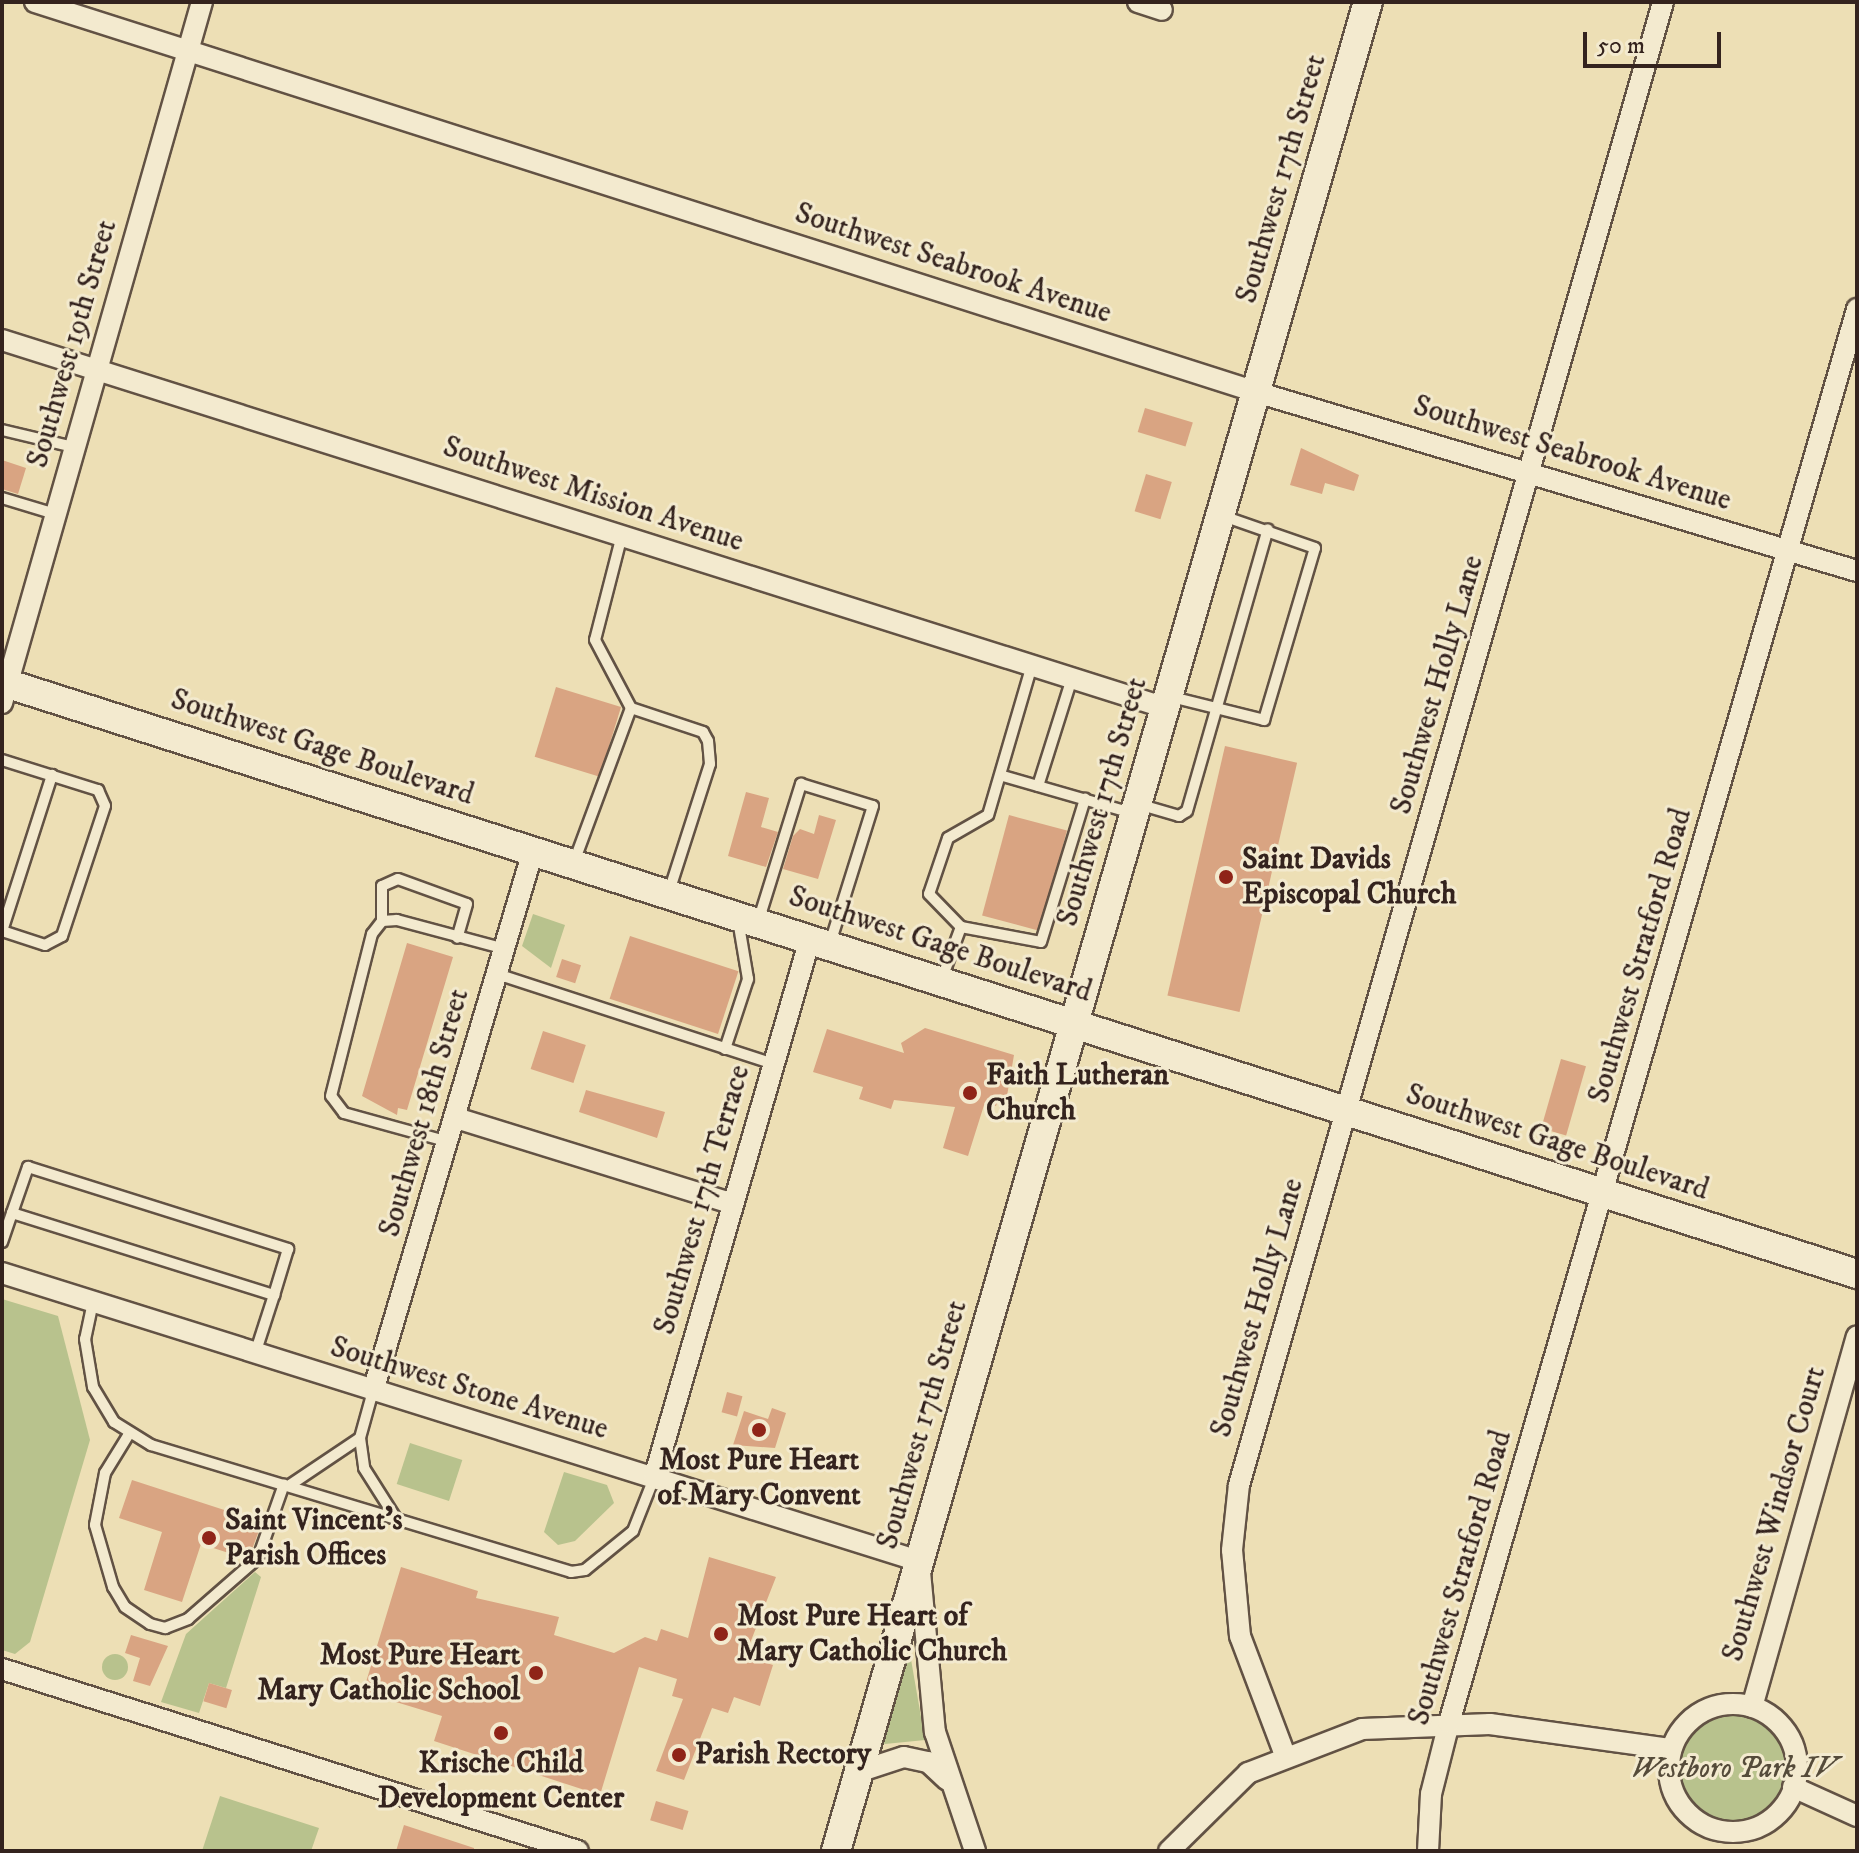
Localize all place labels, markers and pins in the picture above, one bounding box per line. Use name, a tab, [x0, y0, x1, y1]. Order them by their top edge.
place label: Saint Davids Episcopal Church	[1242, 842, 1457, 912]
marker: Saint Davids Episcopal Church	[1217, 868, 1235, 886]
place label: Faith Lutheran Church	[986, 1058, 1169, 1128]
marker: Faith Lutheran Church	[961, 1084, 979, 1102]
marker: Most Pure Heart of Mary Convent	[750, 1421, 768, 1439]
place label: Most Pure Heart of Mary Convent	[657, 1443, 861, 1514]
place label: Saint Vincent's Parish Offices	[225, 1503, 403, 1574]
marker: Saint Vincent's Parish Offices	[200, 1529, 218, 1547]
place label: Most Pure Heart of Mary Catholic Church	[737, 1599, 1007, 1670]
marker: Most Pure Heart of Mary Catholic Church	[712, 1625, 730, 1643]
place label: Most Pure Heart Mary Catholic School	[257, 1638, 520, 1708]
marker: Most Pure Heart Mary Catholic School	[527, 1664, 545, 1682]
marker: Krische Child Development Center	[492, 1724, 510, 1742]
place label: Parish Rectory	[695, 1737, 871, 1773]
place label: Krische Child Development Center	[378, 1746, 624, 1816]
marker: Parish Rectory	[670, 1746, 688, 1764]

